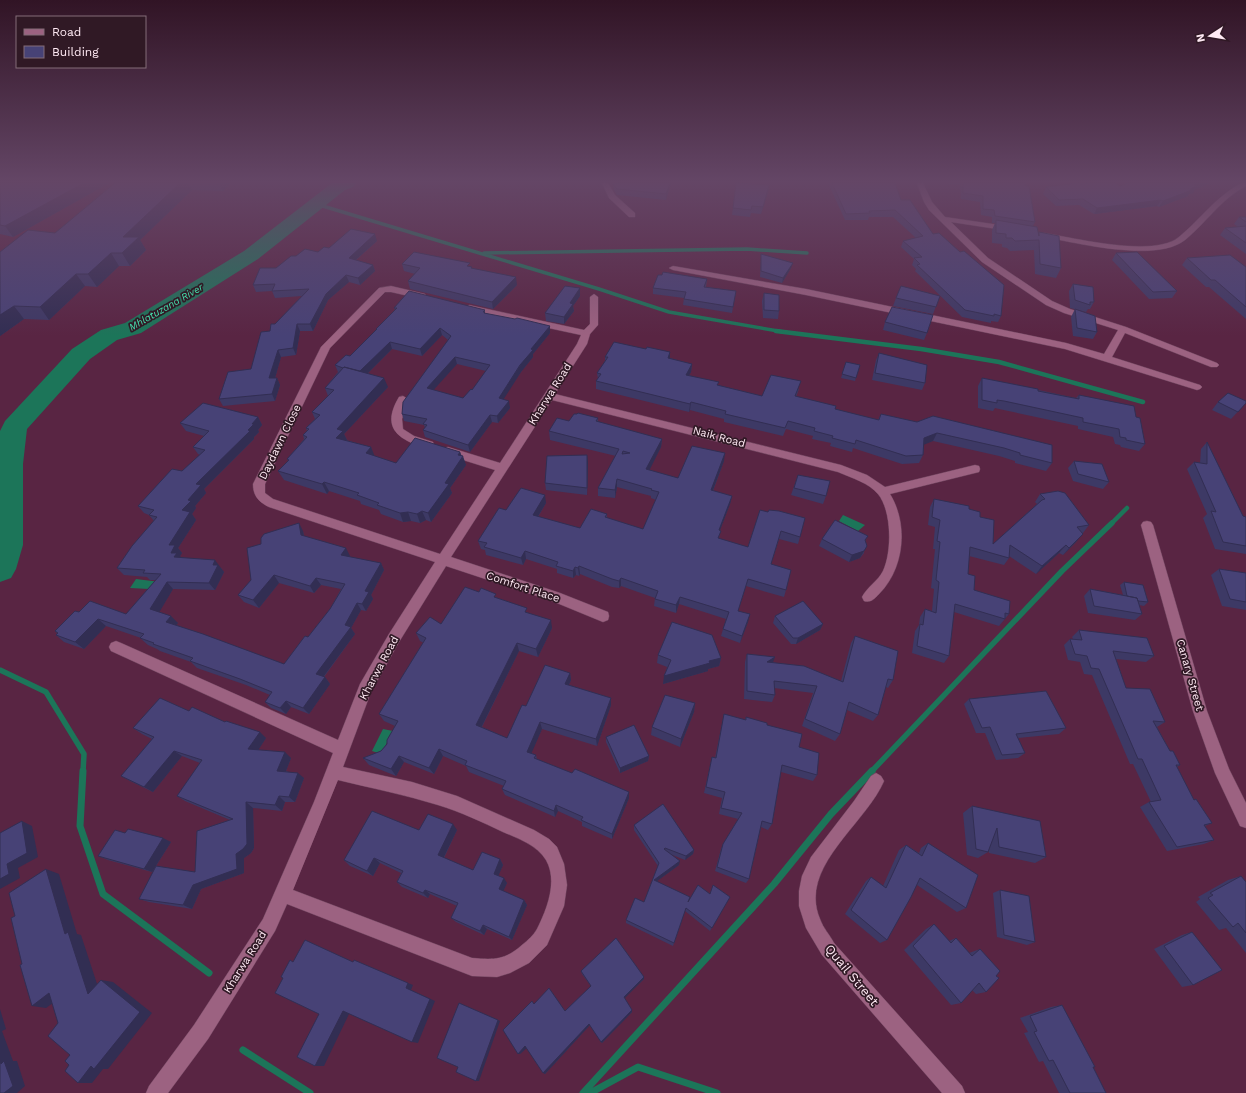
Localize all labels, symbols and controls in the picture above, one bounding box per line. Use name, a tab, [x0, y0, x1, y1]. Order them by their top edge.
legend	[16, 16, 146, 68]
north arrow	[1190, 16, 1230, 56]
text: Road	[52, 25, 81, 39]
text: N	[1194, 33, 1208, 43]
text: Building	[52, 45, 99, 59]
water label: Mhlatuzana River	[127, 281, 206, 333]
street label: Kharwa Road	[526, 361, 574, 427]
street label: Daydawn Close	[256, 402, 304, 482]
street label: Naik Road	[691, 424, 747, 450]
street label: Comfort Place	[485, 569, 561, 605]
street label: Kharwa Road	[357, 634, 401, 702]
street label: Canary Street	[1174, 638, 1206, 713]
street label: Kharwa Road	[221, 929, 269, 995]
street label: Quail Street	[822, 941, 882, 1009]

